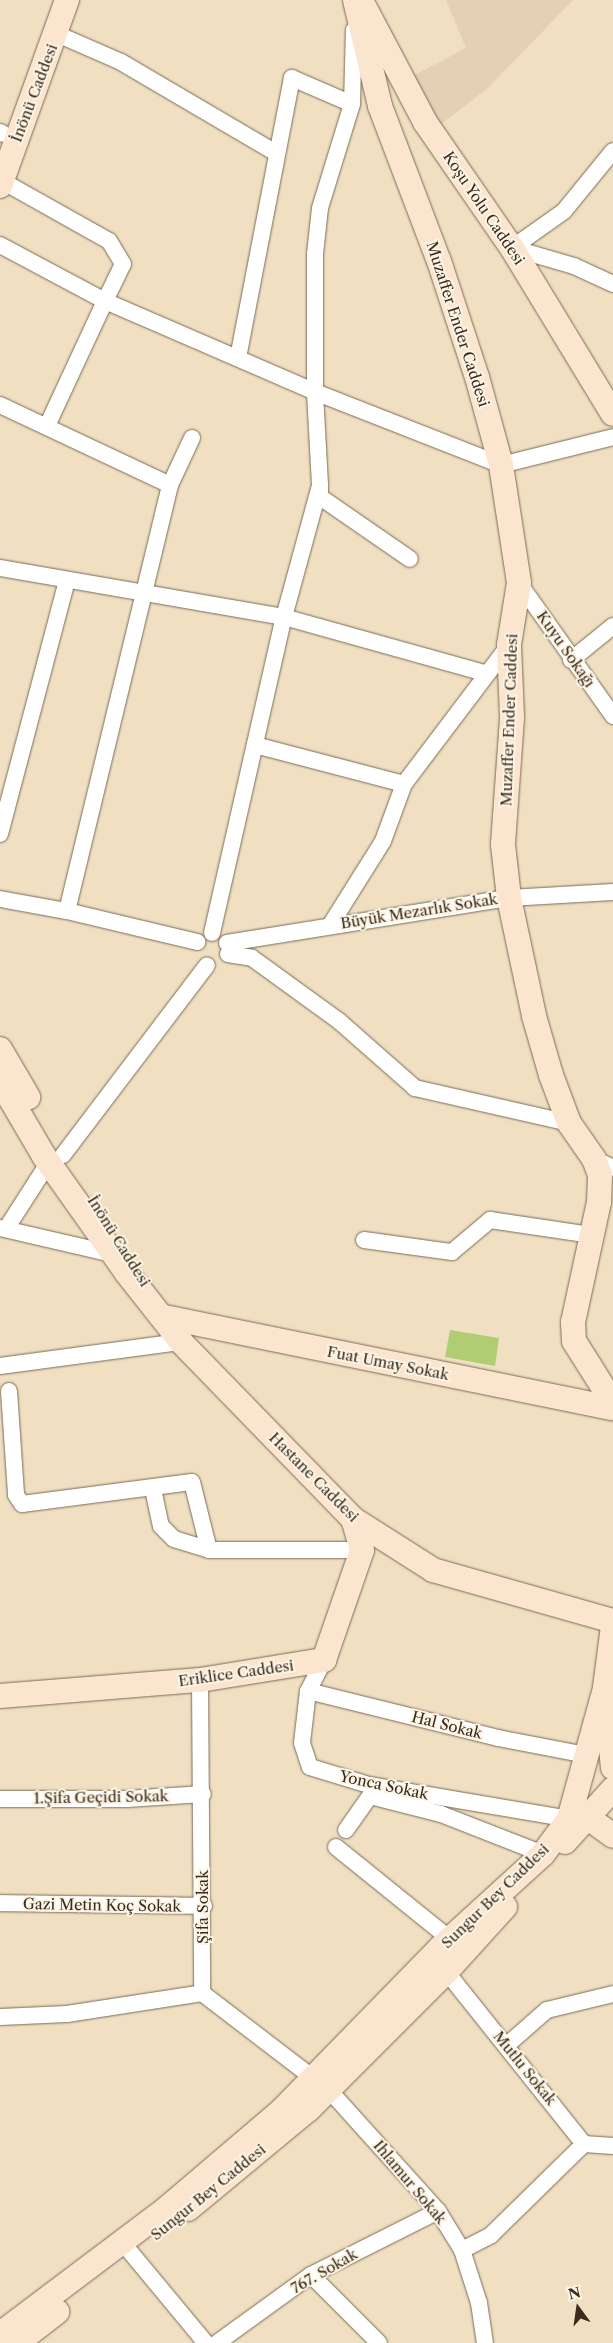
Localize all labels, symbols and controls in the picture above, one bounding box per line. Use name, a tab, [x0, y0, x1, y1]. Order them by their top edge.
street label: İnönü Caddesi	[7, 41, 61, 145]
street label: Koşu Yolu Caddesi	[439, 148, 529, 268]
street label: Muzaffer Ender Caddesi	[423, 239, 493, 409]
street label: Kuyu Sokağı	[533, 607, 599, 691]
street label: Muzaffer Ender Caddesi	[497, 633, 521, 807]
street label: Büyük Mezarlık Sokak	[339, 890, 499, 932]
street label: İnönü Caddesi	[84, 1192, 154, 1290]
street label: Fuat Umay Sokak	[325, 1342, 451, 1384]
street label: Hastane Caddesi	[265, 1428, 363, 1526]
street label: Eriklice Caddesi	[177, 1656, 295, 1690]
street label: Hal Sokak	[410, 1708, 484, 1742]
street label: Yonca Sokak	[338, 1767, 430, 1803]
street label: 1.Şifa Geçidi Sokak	[33, 1787, 169, 1807]
street label: Sungur Bey Caddesi	[437, 1840, 553, 1952]
street label: Şifa Sokak	[194, 1870, 212, 1944]
street label: Gazi Metin Koç Sokak	[23, 1895, 181, 1915]
street label: Mutlu Sokak	[490, 2027, 560, 2109]
street label: Ihlamur Sokak	[370, 2136, 450, 2228]
street label: Sungur Bey Caddesi	[147, 2140, 269, 2244]
street label: 767. Sokak	[288, 2245, 360, 2297]
north arrow	[553, 2283, 603, 2333]
text: N	[566, 2283, 582, 2304]

